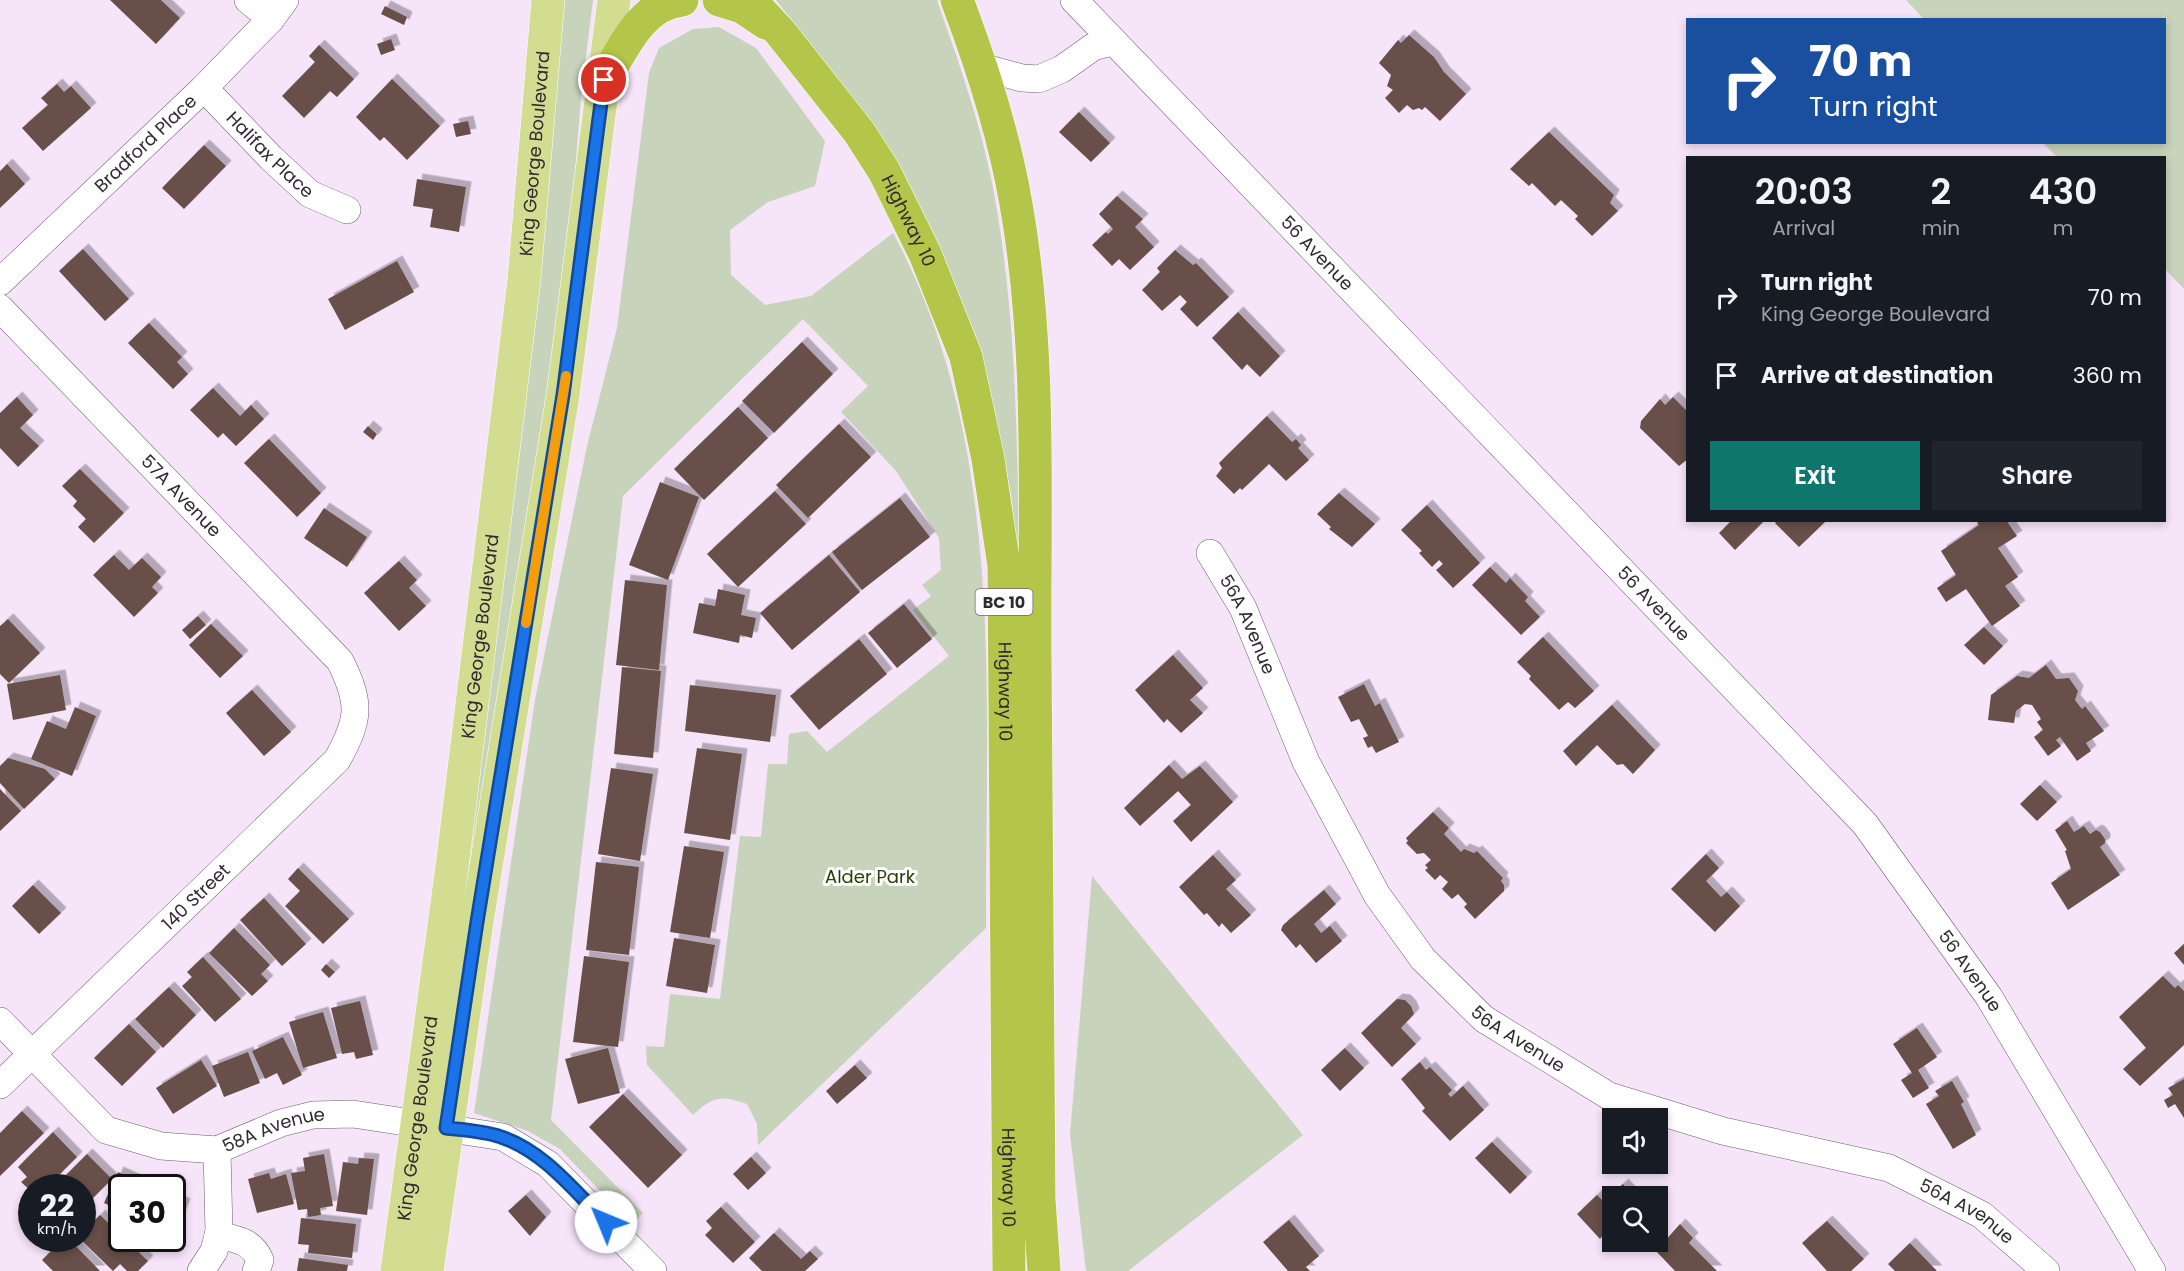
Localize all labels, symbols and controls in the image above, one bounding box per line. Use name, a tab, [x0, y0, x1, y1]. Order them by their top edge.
text: 70 m	[1809, 32, 1912, 91]
icon: right	[1710, 42, 1788, 120]
street label: King George Boulevard	[513, 50, 556, 257]
pin	[578, 54, 629, 105]
icon: arrive	[587, 63, 620, 96]
street label: Bradford Place	[89, 88, 202, 198]
text: Turn right	[1809, 88, 1938, 125]
street label: Halifax Place	[221, 106, 320, 204]
text: 20:03	[1755, 166, 1853, 217]
text: 2	[1930, 166, 1951, 217]
text: 430	[2029, 166, 2097, 217]
street label: Highway 10	[876, 170, 942, 270]
street label: 56 Avenue	[1275, 210, 1359, 296]
text: Arrival	[1772, 214, 1835, 242]
text: min	[1922, 214, 1960, 242]
text: m	[2053, 214, 2073, 242]
text: Turn right	[1761, 267, 1872, 298]
icon: right	[1710, 281, 1743, 314]
text: 70 m	[2088, 282, 2142, 313]
text: King George Boulevard	[1761, 300, 1990, 328]
icon: arrive	[1710, 359, 1743, 392]
text: Arrive at destination	[1761, 360, 1993, 391]
text: 360 m	[2073, 360, 2142, 391]
button: Exit	[1710, 441, 1920, 510]
button: Share	[1932, 441, 2142, 510]
street label: 57A Avenue	[136, 449, 227, 542]
street label: King George Boulevard	[455, 533, 505, 740]
street label: 56 Avenue	[1612, 560, 1696, 646]
street label: 56A Avenue	[1214, 570, 1282, 678]
road number: BC 10	[976, 589, 1032, 615]
street label: Highway 10	[993, 642, 1018, 741]
street label: 140 Street	[156, 858, 235, 935]
park label: Alder Park	[825, 864, 916, 889]
street label: 56 Avenue	[1933, 925, 2008, 1016]
street label: 56A Avenue	[1465, 1000, 1570, 1078]
street label: King George Boulevard	[391, 1014, 444, 1222]
street label: 58A Avenue	[218, 1102, 325, 1158]
map controls	[1602, 1108, 1668, 1252]
button: sound	[1602, 1108, 1668, 1174]
street label: Highway 10	[996, 1128, 1022, 1227]
street label: 56A Avenue	[1915, 1172, 2020, 1249]
speed limit sign: 30	[108, 1174, 186, 1252]
text: 22	[40, 1184, 74, 1227]
button: search	[1602, 1186, 1668, 1252]
position arrow	[574, 1190, 638, 1254]
text: km/h	[37, 1218, 77, 1239]

